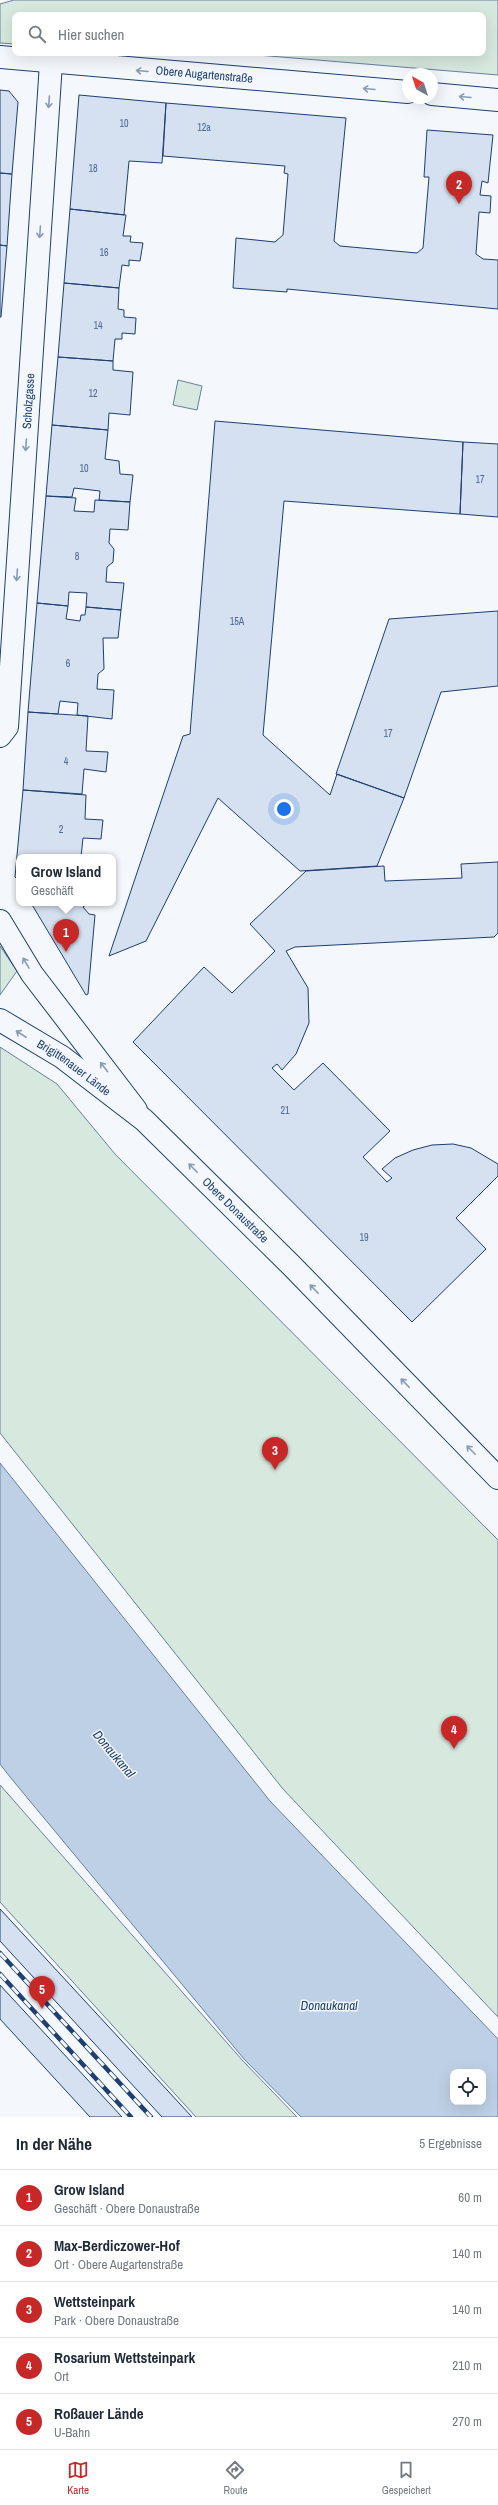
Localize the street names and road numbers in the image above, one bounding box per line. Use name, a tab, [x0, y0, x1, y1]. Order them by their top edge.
street label: Obere Augartenstraße	[155, 62, 254, 87]
street label: Scholzgasse	[19, 373, 38, 430]
street label: Brigittenauer Lände	[34, 1036, 114, 1100]
street label: Obere Donaustraße	[199, 1174, 272, 1246]

